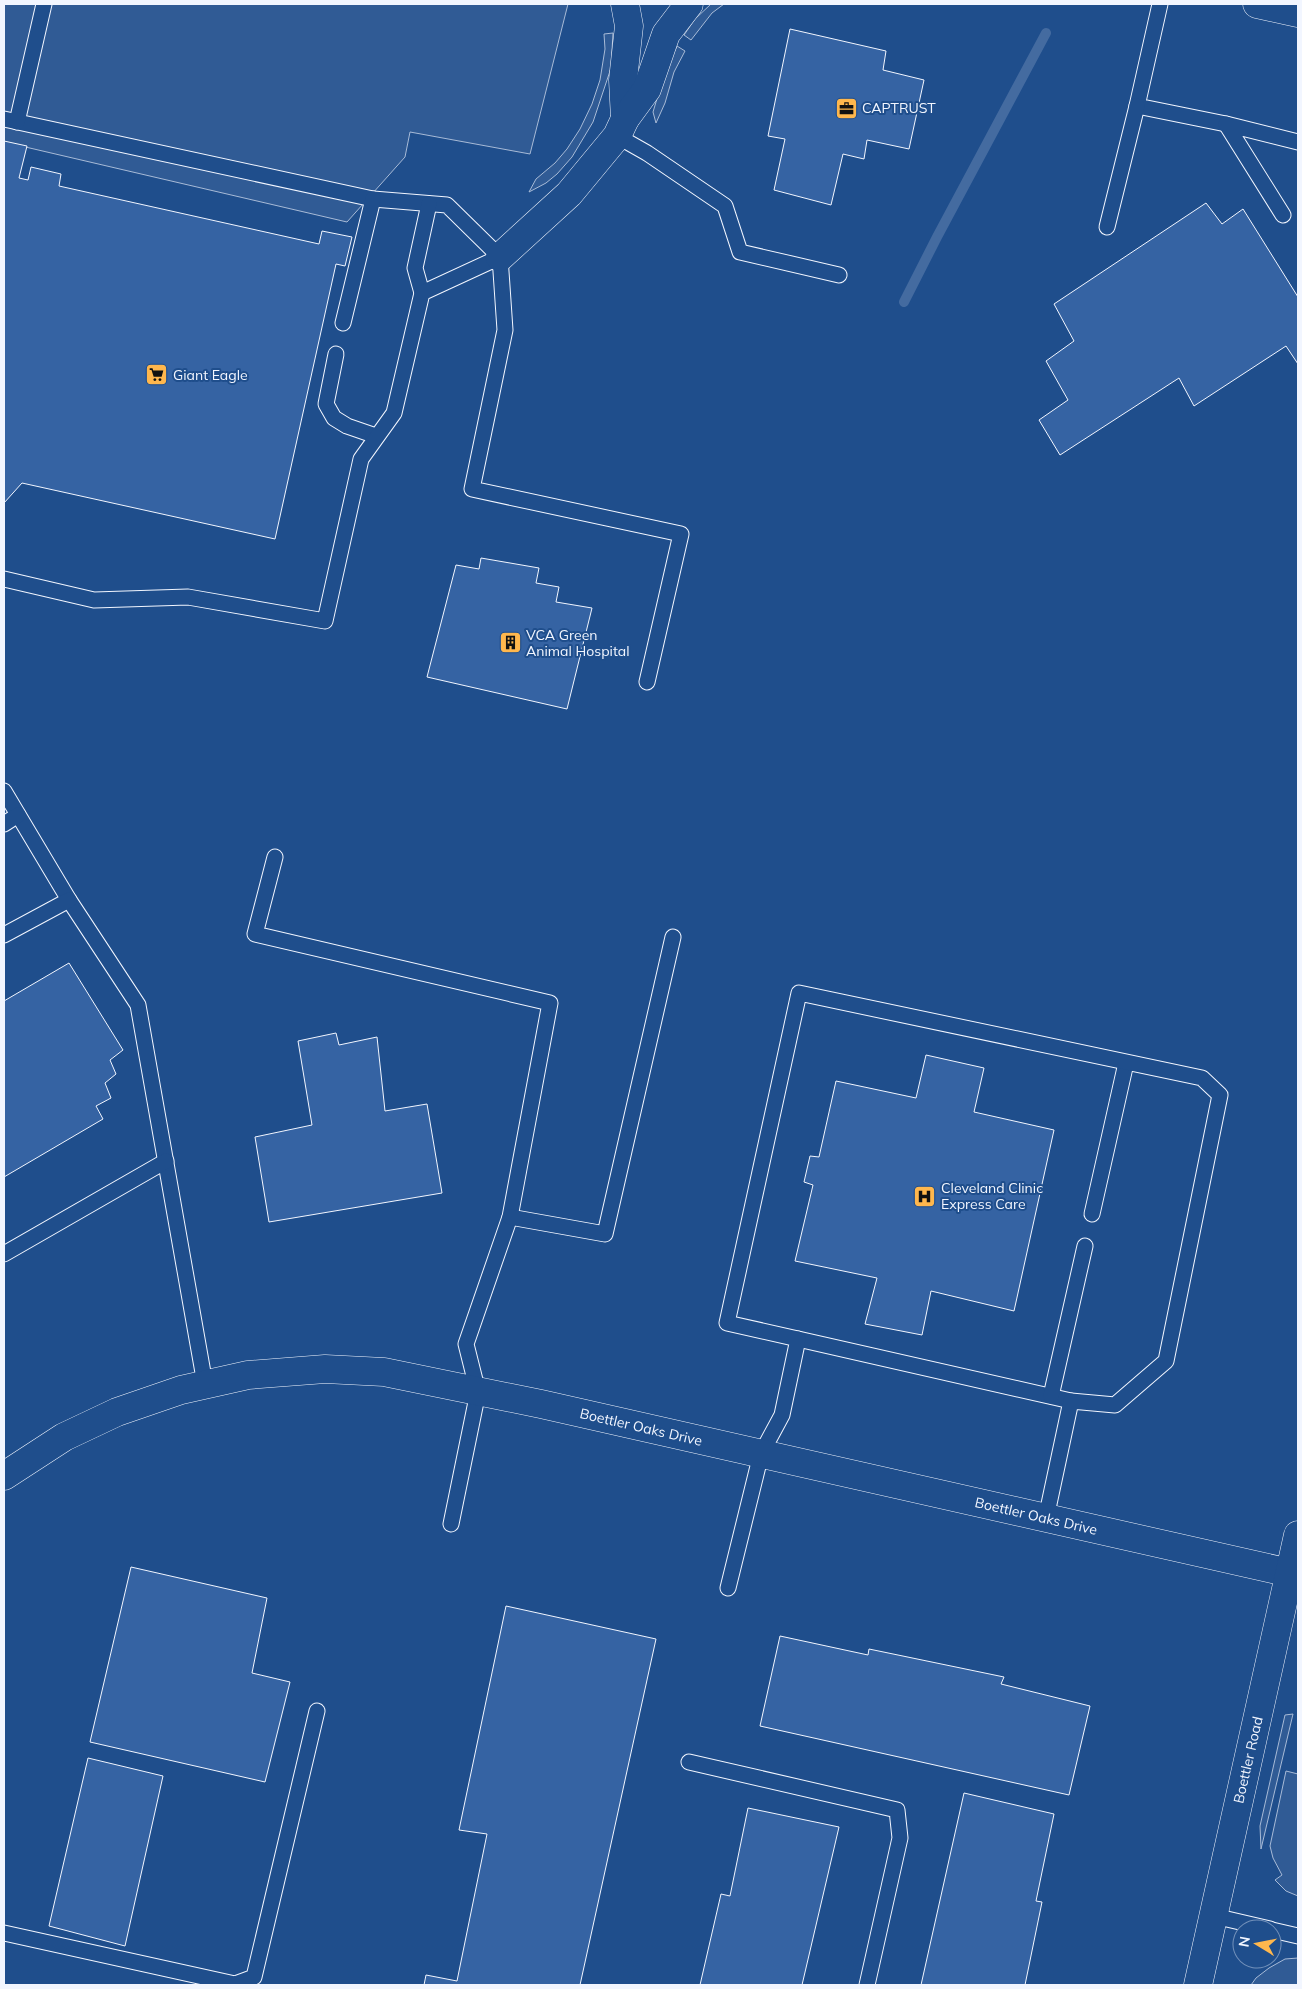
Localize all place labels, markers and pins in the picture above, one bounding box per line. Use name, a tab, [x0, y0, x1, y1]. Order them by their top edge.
office icon: CAPTRUST	[834, 96, 858, 120]
place label: CAPTRUST	[862, 99, 936, 117]
supermarket icon: Giant Eagle	[145, 363, 169, 387]
place label: Giant Eagle	[173, 366, 248, 384]
place label: VCA Green Animal Hospital	[526, 626, 630, 660]
building icon: VCA Green Animal Hospital	[498, 631, 522, 655]
place label: Cleveland Clinic Express Care	[941, 1179, 1043, 1213]
hospital icon: Cleveland Clinic Express Care	[913, 1184, 937, 1208]

